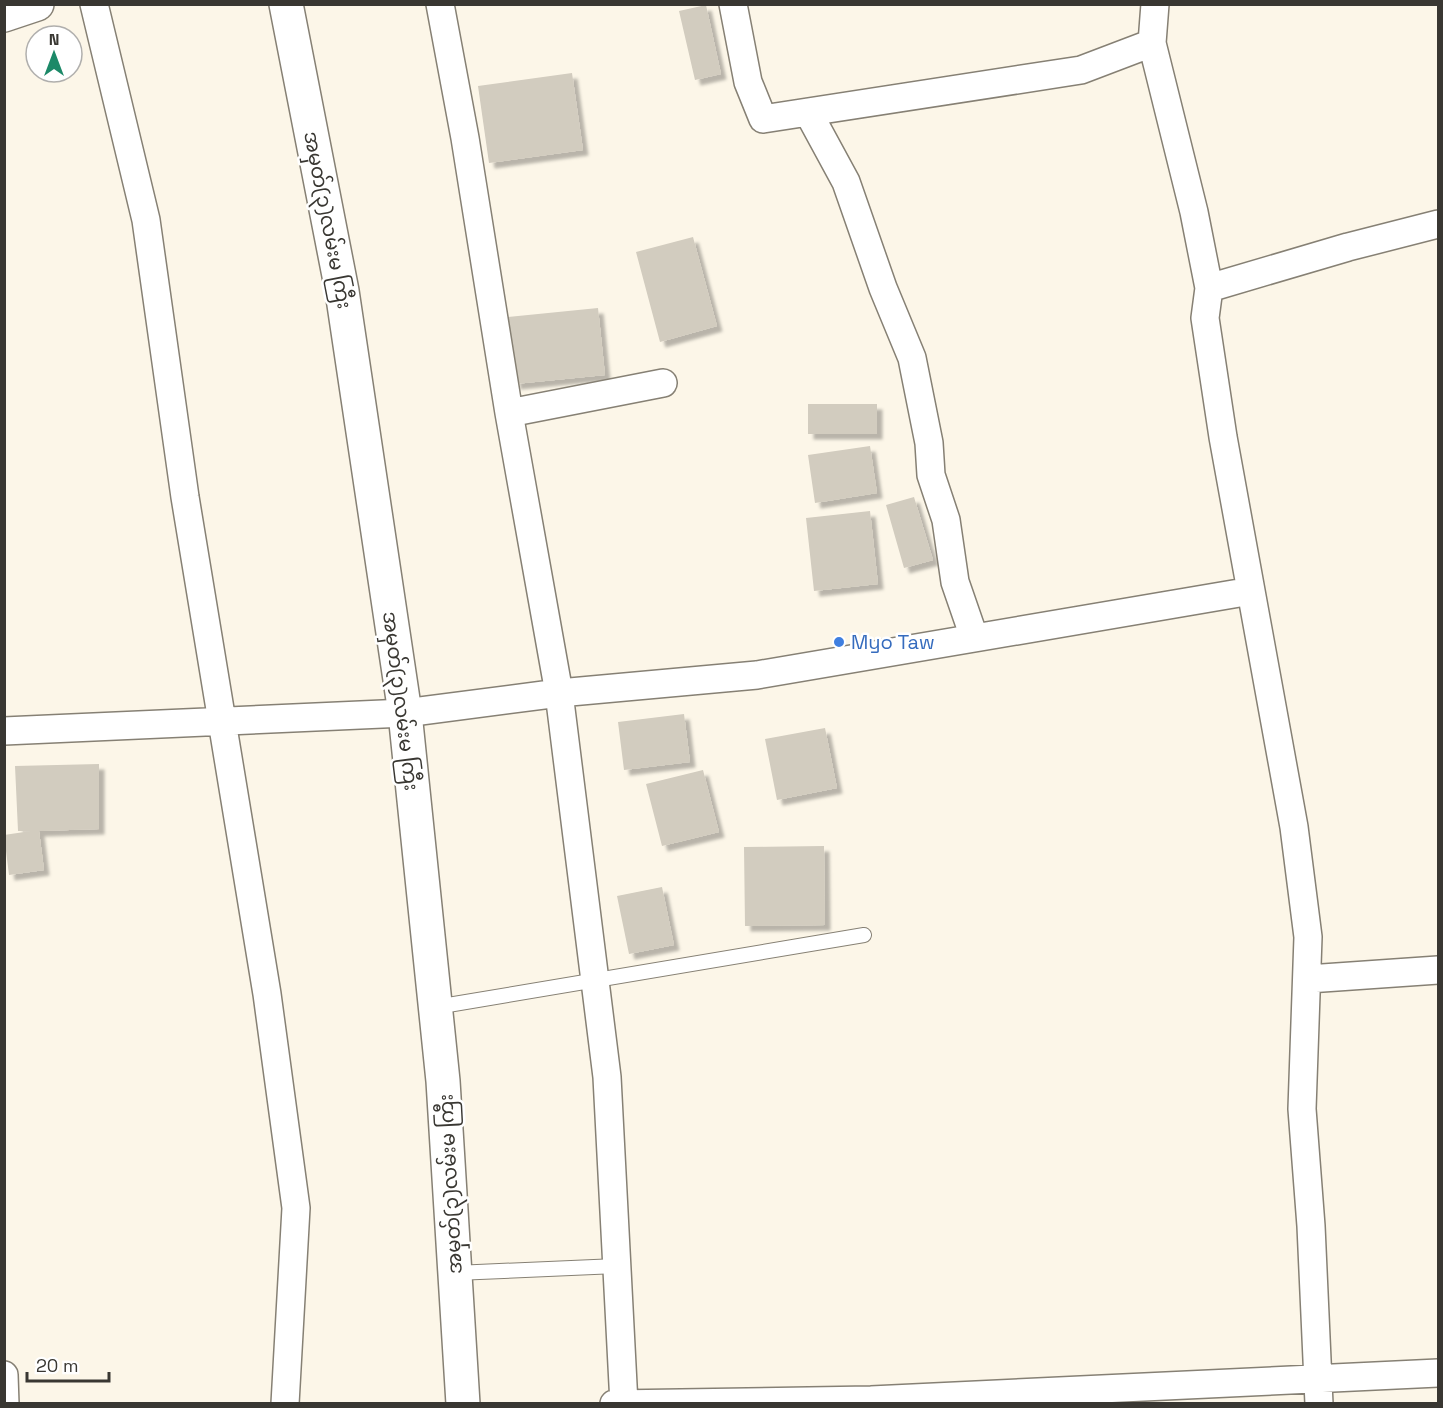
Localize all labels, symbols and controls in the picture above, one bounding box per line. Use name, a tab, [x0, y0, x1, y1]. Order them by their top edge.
north arrow	[24, 24, 84, 84]
text: N	[49, 29, 59, 50]
street label: အမှတ်(၃)လမ်းမ ကြီး	[294, 129, 359, 312]
street label: အမှတ်(၃)လမ်းမ ကြီး	[373, 610, 426, 793]
place label: Myo Taw	[851, 629, 935, 655]
marker: Myo Taw	[832, 635, 846, 649]
street label: အမှတ်(၃)လမ်းမ ကြီး	[431, 1093, 472, 1275]
scale bar	[27, 1345, 110, 1383]
text: 20 m	[36, 1354, 79, 1377]

